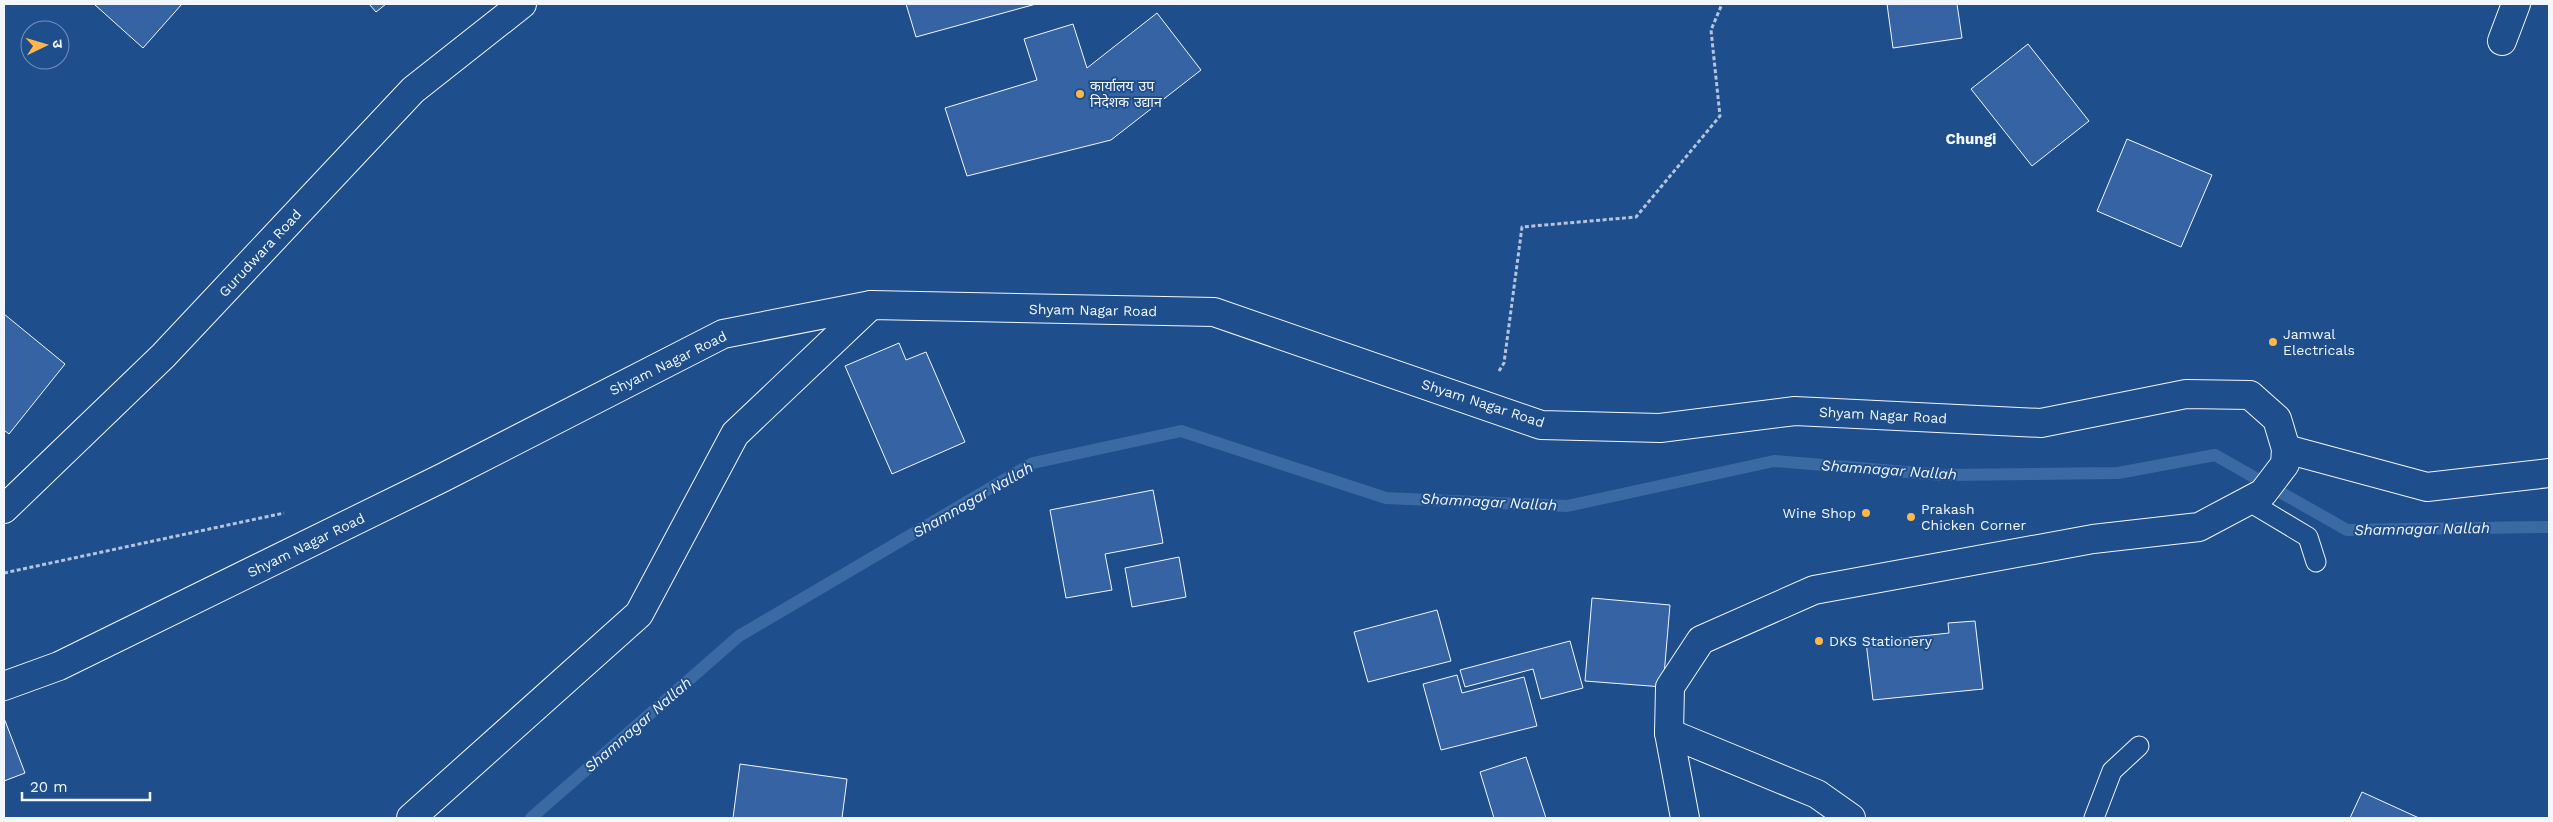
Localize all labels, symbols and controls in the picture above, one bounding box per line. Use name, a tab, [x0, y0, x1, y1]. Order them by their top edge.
north arrow	[20, 20, 70, 70]
text: उ	[50, 39, 66, 49]
place label: कार्यालय उप निदेशक उद्यान	[1090, 78, 1162, 110]
marker: कार्यालय उप निदेशक उद्यान	[1074, 88, 1086, 100]
district label: Chungi	[1946, 130, 1996, 148]
street label: Gurudwara Road	[215, 206, 305, 300]
street label: Shyam Nagar Road	[1029, 301, 1157, 319]
place label: Jamwal Electricals	[2283, 326, 2355, 358]
street label: Shyam Nagar Road	[607, 328, 729, 398]
marker: Jamwal Electricals	[2267, 336, 2279, 348]
street label: Shyam Nagar Road	[1419, 376, 1547, 430]
street label: Shyam Nagar Road	[1818, 404, 1948, 426]
water label: Shamnagar Nallah	[1821, 456, 1957, 484]
water label: Shamnagar Nallah	[910, 458, 1036, 542]
water label: Shamnagar Nallah	[1421, 489, 1557, 515]
place label: Prakash Chicken Corner	[1921, 501, 2026, 533]
place label: Wine Shop	[1782, 505, 1856, 521]
marker: Wine Shop	[1860, 507, 1872, 519]
street label: Shyam Nagar Road	[245, 510, 367, 580]
marker: Prakash Chicken Corner	[1905, 511, 1917, 523]
water label: Shamnagar Nallah	[2354, 519, 2490, 539]
place label: DKS Stationery	[1829, 633, 1933, 649]
marker: DKS Stationery	[1813, 635, 1825, 647]
water label: Shamnagar Nallah	[581, 674, 695, 776]
scale bar	[22, 770, 150, 802]
text: 20 m	[30, 778, 68, 796]

